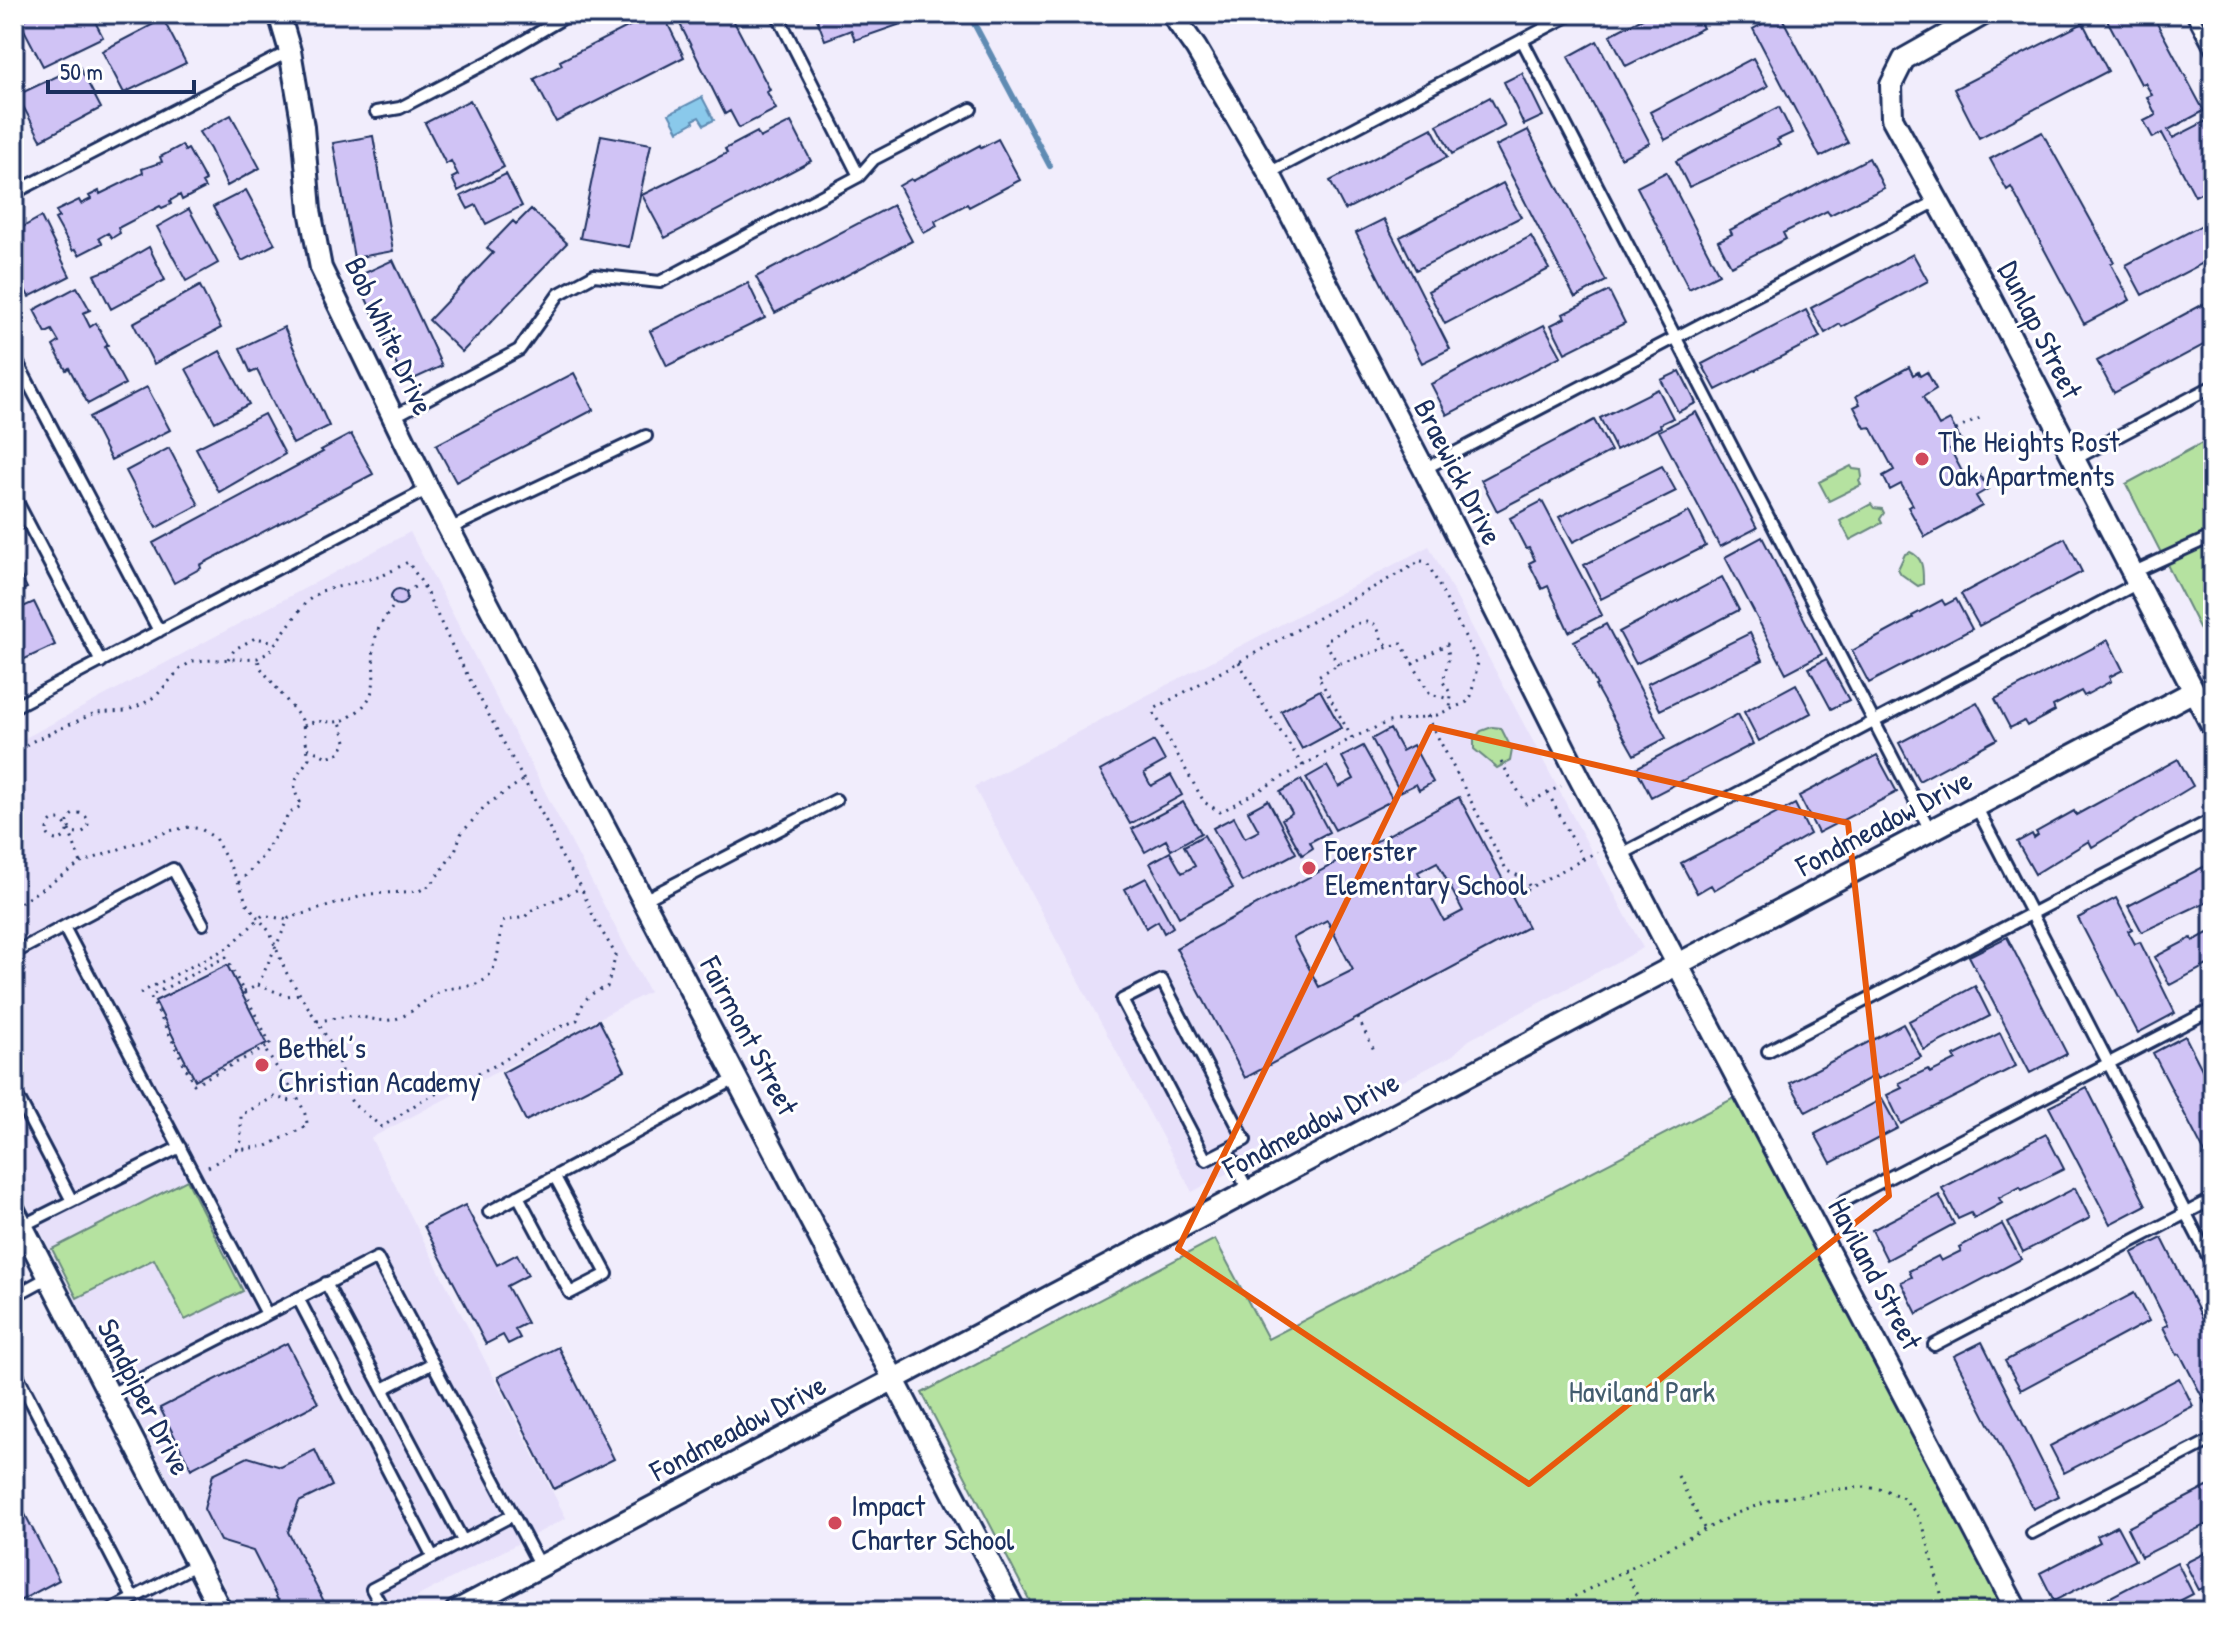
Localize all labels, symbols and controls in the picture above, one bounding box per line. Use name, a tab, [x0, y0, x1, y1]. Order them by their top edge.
scale bar	[48, 44, 194, 94]
text: 50 m	[60, 55, 103, 87]
street label: Bob White Drive	[336, 250, 444, 421]
street label: Dunlap Street	[1989, 254, 2093, 406]
street label: Braewick Drive	[1405, 392, 1513, 551]
place label: The Heights Post Oak Apartments	[1938, 421, 2120, 495]
marker: The Heights Post Oak Apartments	[1913, 450, 1931, 468]
street label: Fondmeadow Drive	[1788, 759, 1978, 886]
place label: Foerster Elementary School	[1324, 830, 1527, 904]
marker: Foerster Elementary School	[1300, 859, 1318, 877]
street label: Fairmont Street	[691, 948, 809, 1123]
place label: Bethel’s Christian Academy	[278, 1027, 481, 1101]
marker: Bethel’s Christian Academy	[253, 1056, 271, 1074]
street label: Fondmeadow Drive	[1215, 1061, 1405, 1188]
street label: Haviland Street	[1819, 1191, 1933, 1357]
street label: Sandpiper Drive	[88, 1312, 201, 1481]
street label: Fondmeadow Drive	[642, 1364, 832, 1491]
park label: Haviland Park	[1569, 1371, 1715, 1411]
place label: Impact Charter School	[851, 1485, 1014, 1559]
marker: Impact Charter School	[826, 1514, 844, 1532]

